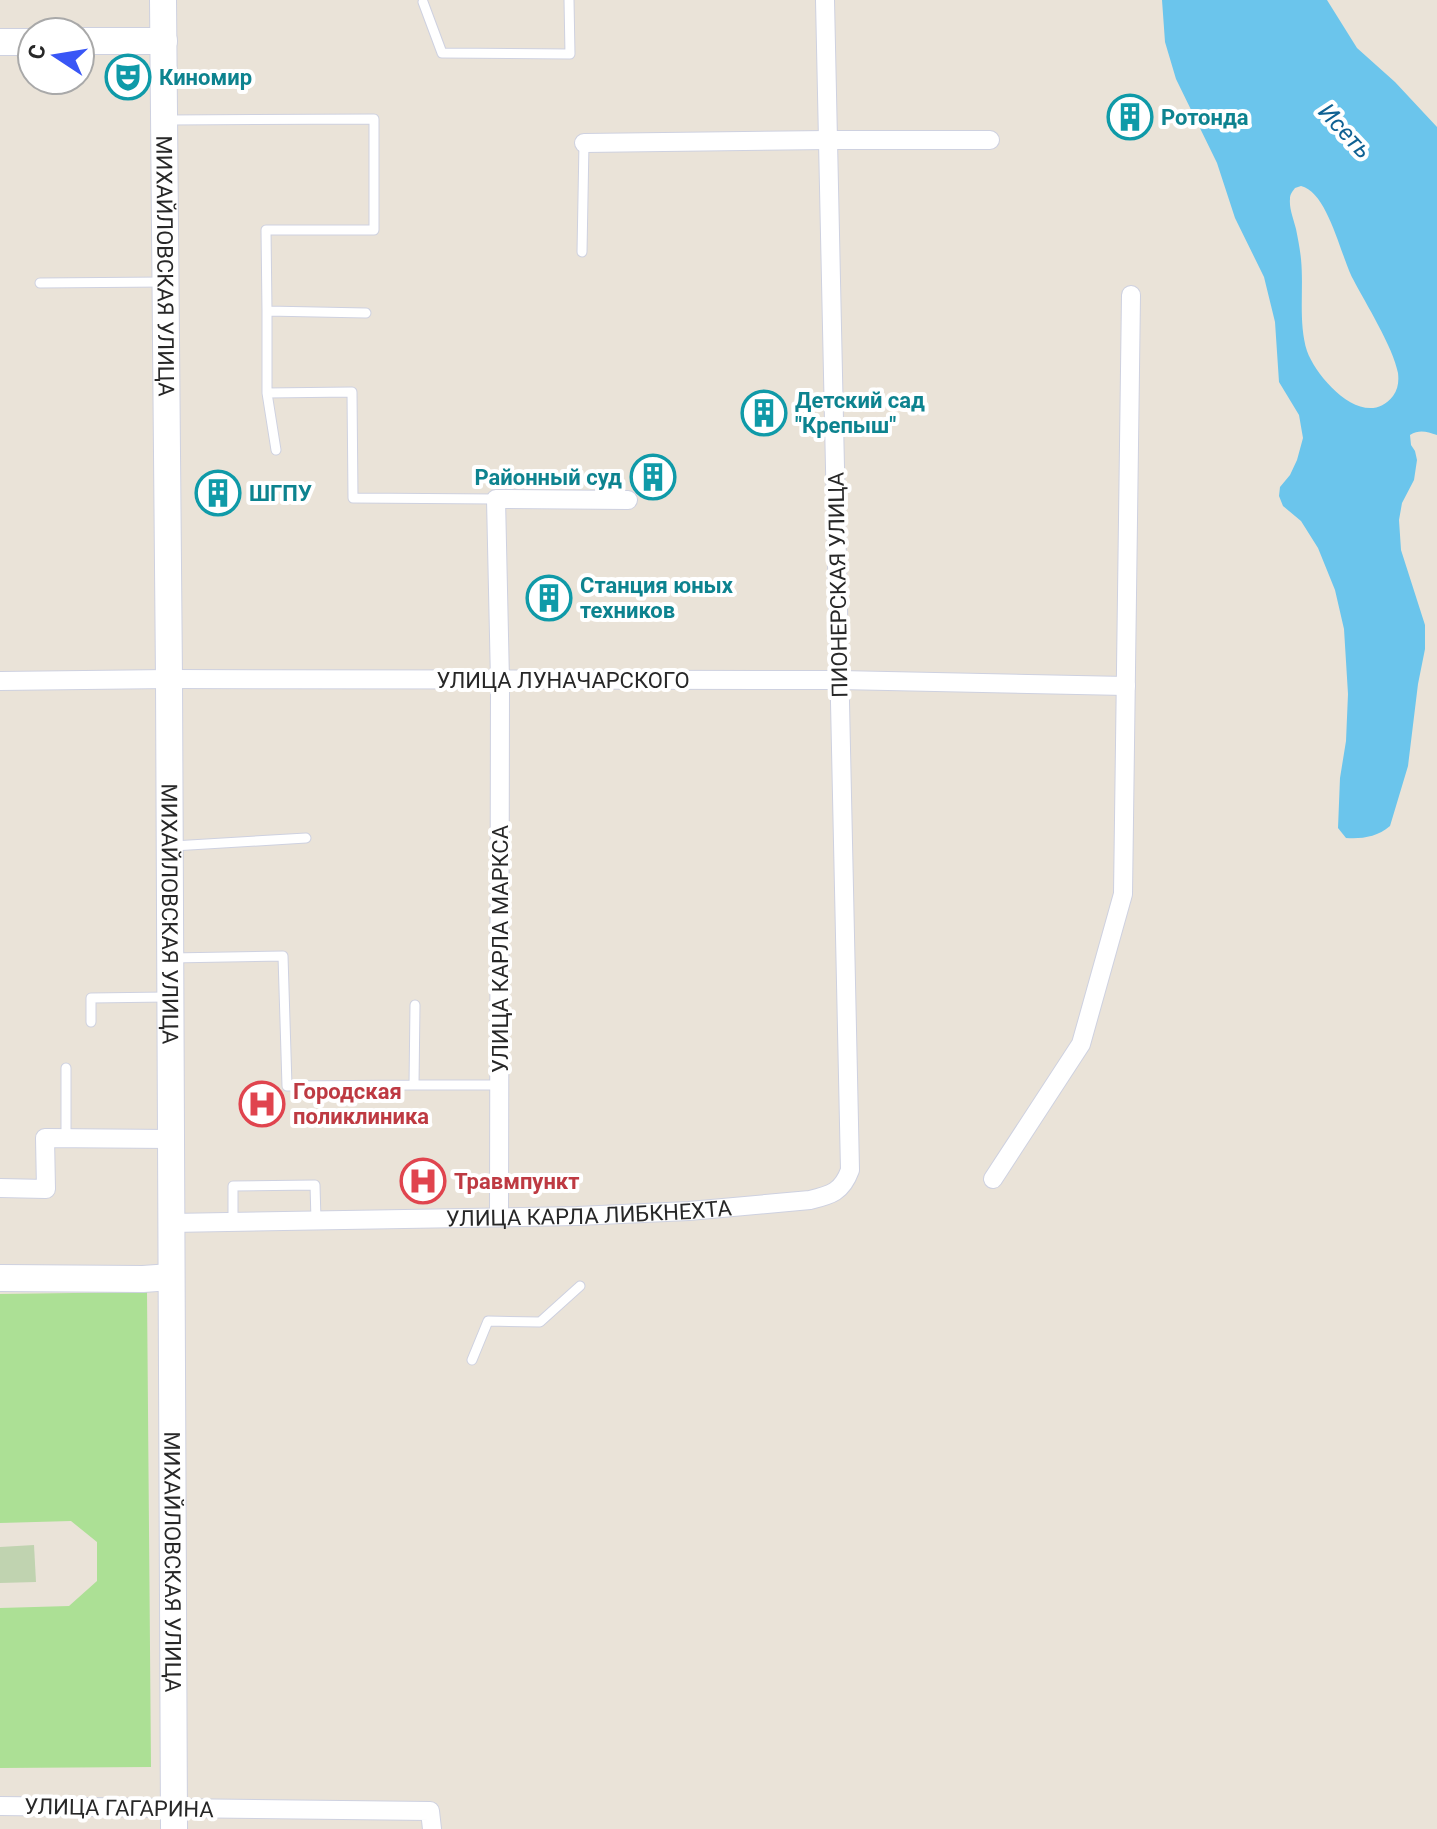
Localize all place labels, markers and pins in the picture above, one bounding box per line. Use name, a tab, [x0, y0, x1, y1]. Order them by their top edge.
theatre icon: Киномир	[104, 53, 152, 101]
place label: Киномир	[159, 65, 252, 90]
building icon: Ротонда	[1106, 93, 1154, 141]
place label: Ротонда	[1161, 105, 1249, 130]
place label: Детский сад "Крепыш"	[795, 388, 925, 438]
building icon: Детский сад "Крепыш"	[740, 389, 788, 437]
building icon: Районный суд	[629, 453, 677, 501]
place label: Районный суд	[474, 465, 622, 490]
building icon: ШГПУ	[194, 469, 242, 517]
place label: ШГПУ	[249, 481, 312, 506]
place label: Станция юных техников	[580, 573, 734, 623]
building icon: Станция юных техников	[525, 574, 573, 622]
place label: Городская поликлиника	[293, 1079, 429, 1129]
hospital icon: Городская поликлиника	[238, 1080, 286, 1128]
hospital icon: Травмпункт	[399, 1157, 447, 1205]
place label: Травмпункт	[454, 1169, 579, 1194]

